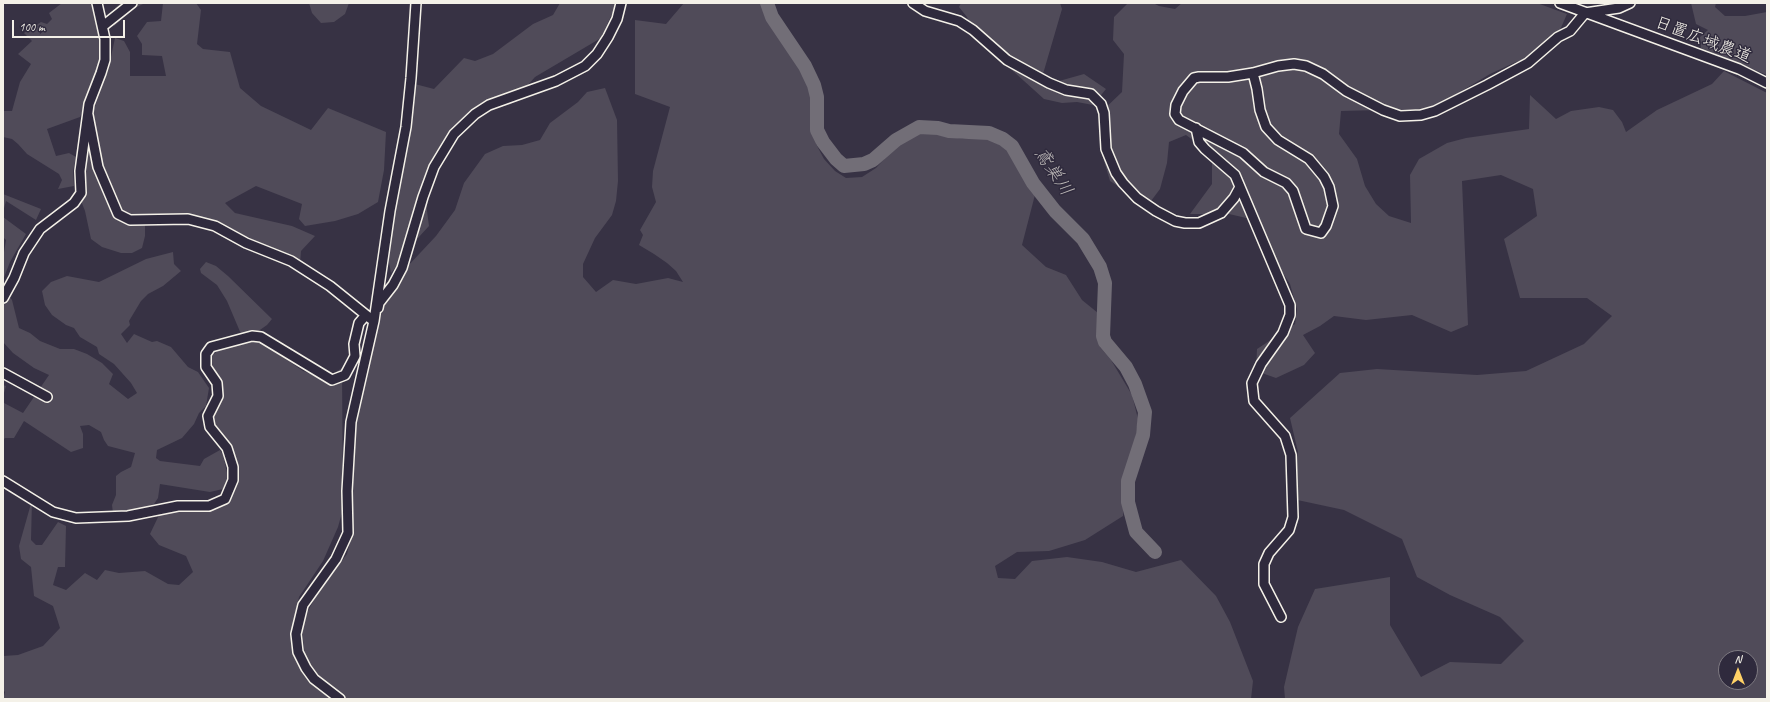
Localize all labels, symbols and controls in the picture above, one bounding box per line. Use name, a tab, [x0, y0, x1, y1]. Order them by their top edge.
scale bar	[14, 12, 127, 38]
street label: 日置広域農道	[1652, 12, 1754, 68]
text: 100 m	[19, 19, 45, 35]
water label: 鳶巣川	[1029, 144, 1077, 200]
north arrow	[1718, 650, 1758, 690]
text: N	[1735, 652, 1741, 666]

